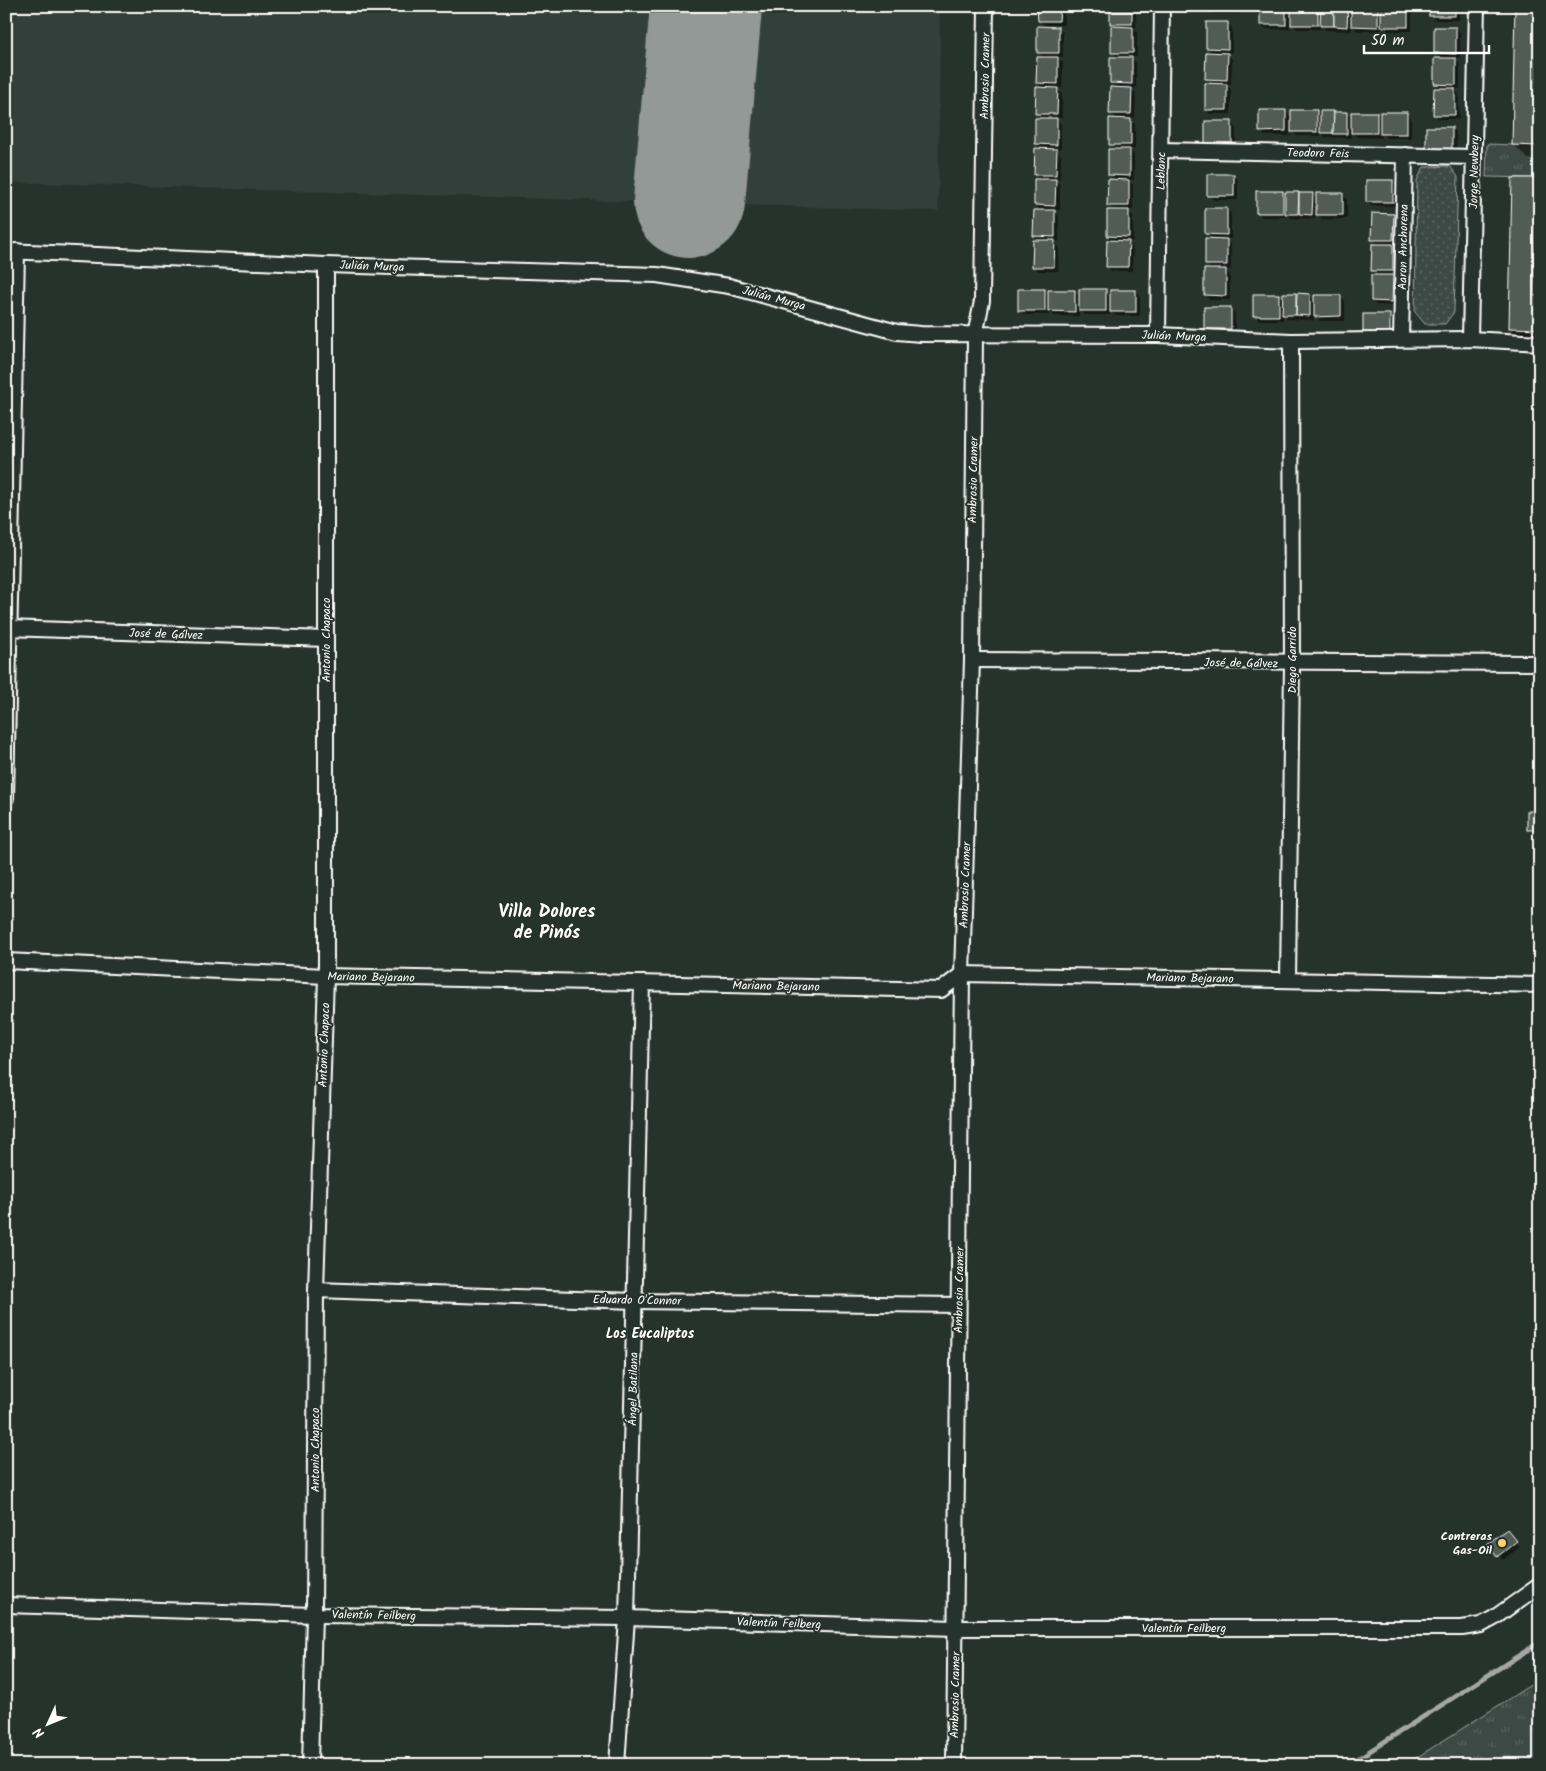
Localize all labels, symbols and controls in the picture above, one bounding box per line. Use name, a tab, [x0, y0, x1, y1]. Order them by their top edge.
scale bar	[1364, 22, 1488, 54]
text: 50 m	[1371, 29, 1405, 53]
street label: Ambrosio Cramer	[975, 32, 996, 119]
street label: Jorge Newbery	[1464, 135, 1485, 209]
street label: Teodoro Feis	[1287, 143, 1349, 164]
street label: Leblanc	[1152, 152, 1171, 190]
street label: Aaron Anchorena	[1393, 204, 1414, 290]
street label: Julián Murga	[339, 256, 405, 277]
street label: Julián Murga	[740, 281, 808, 316]
street label: Julián Murga	[1141, 326, 1207, 347]
street label: Ambrosio Cramer	[963, 436, 984, 523]
street label: Antonio Chapaco	[317, 598, 336, 682]
street label: José de Gálvez	[129, 624, 203, 645]
street label: Diego Garrido	[1283, 626, 1302, 694]
street label: José de Gálvez	[1204, 653, 1278, 674]
street label: Ambrosio Cramer	[954, 840, 977, 929]
district label: Villa Dolores de Pinós	[499, 898, 596, 948]
street label: Mariano Bejarano	[327, 967, 415, 988]
street label: Mariano Bejarano	[1146, 968, 1234, 989]
street label: Mariano Bejarano	[732, 976, 820, 997]
street label: Antonio Chapaco	[314, 1002, 335, 1088]
street label: Ambrosio Cramer	[949, 1246, 970, 1333]
street label: Eduardo O'Connor	[593, 1290, 682, 1311]
district label: Los Eucaliptos	[606, 1323, 695, 1345]
street label: Ángel Batilana	[623, 1352, 644, 1426]
street label: Antonio Chapaco	[306, 1408, 325, 1492]
place label: Contreras Gas-Oil	[1441, 1527, 1493, 1560]
marker: Contreras Gas-Oil	[1496, 1537, 1508, 1549]
street label: Valentín Feilberg	[332, 1605, 417, 1626]
street label: Valentín Feilberg	[737, 1613, 822, 1634]
street label: Valentín Feilberg	[1142, 1619, 1226, 1638]
street label: Ambrosio Cramer	[945, 1651, 966, 1738]
north arrow	[22, 1698, 72, 1748]
text: N	[28, 1721, 50, 1743]

